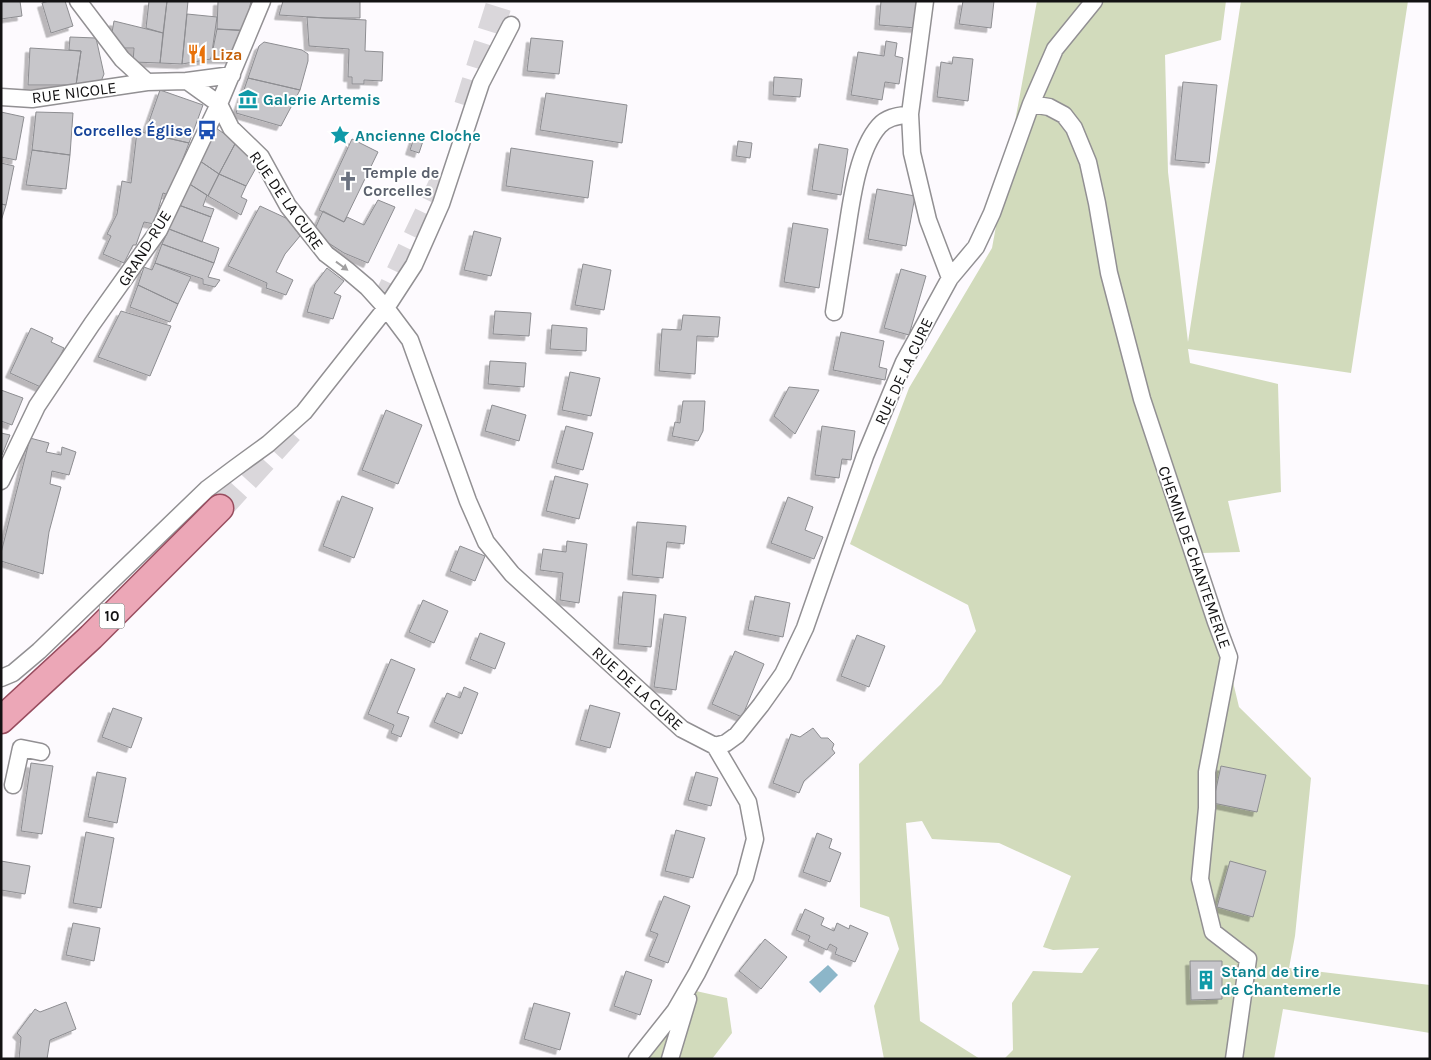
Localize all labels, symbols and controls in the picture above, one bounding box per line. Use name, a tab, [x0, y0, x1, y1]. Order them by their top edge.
restaurant icon: Liza	[186, 43, 208, 65]
place label: Liza	[212, 45, 242, 64]
street label: RUE NICOLE	[31, 78, 117, 107]
museum icon: Galerie Artemis	[237, 88, 259, 110]
place label: Galerie Artemis	[263, 90, 381, 109]
bus stop icon: Corcelles Église	[196, 119, 218, 141]
place label: Corcelles Église	[73, 121, 192, 140]
place icon: Ancienne Cloche	[329, 124, 351, 146]
place label: Ancienne Cloche	[355, 126, 481, 145]
street label: RUE DE LA CURE	[246, 147, 328, 253]
place label: Temple de Corcelles	[363, 163, 439, 200]
church icon: Temple de Corcelles	[337, 170, 359, 192]
street label: GRAND-RUE	[114, 207, 175, 290]
one-way arrow	[335, 261, 349, 271]
street label: RUE DE LA CURE	[870, 315, 937, 428]
street label: CHEMIN DE CHANTEMERLE	[1154, 463, 1235, 651]
road number: 10	[100, 604, 124, 628]
street label: RUE DE LA CURE	[588, 643, 687, 734]
place label: Stand de tire de Chantemerle	[1221, 962, 1341, 999]
building icon: Stand de tire de Chantemerle	[1195, 969, 1217, 991]

